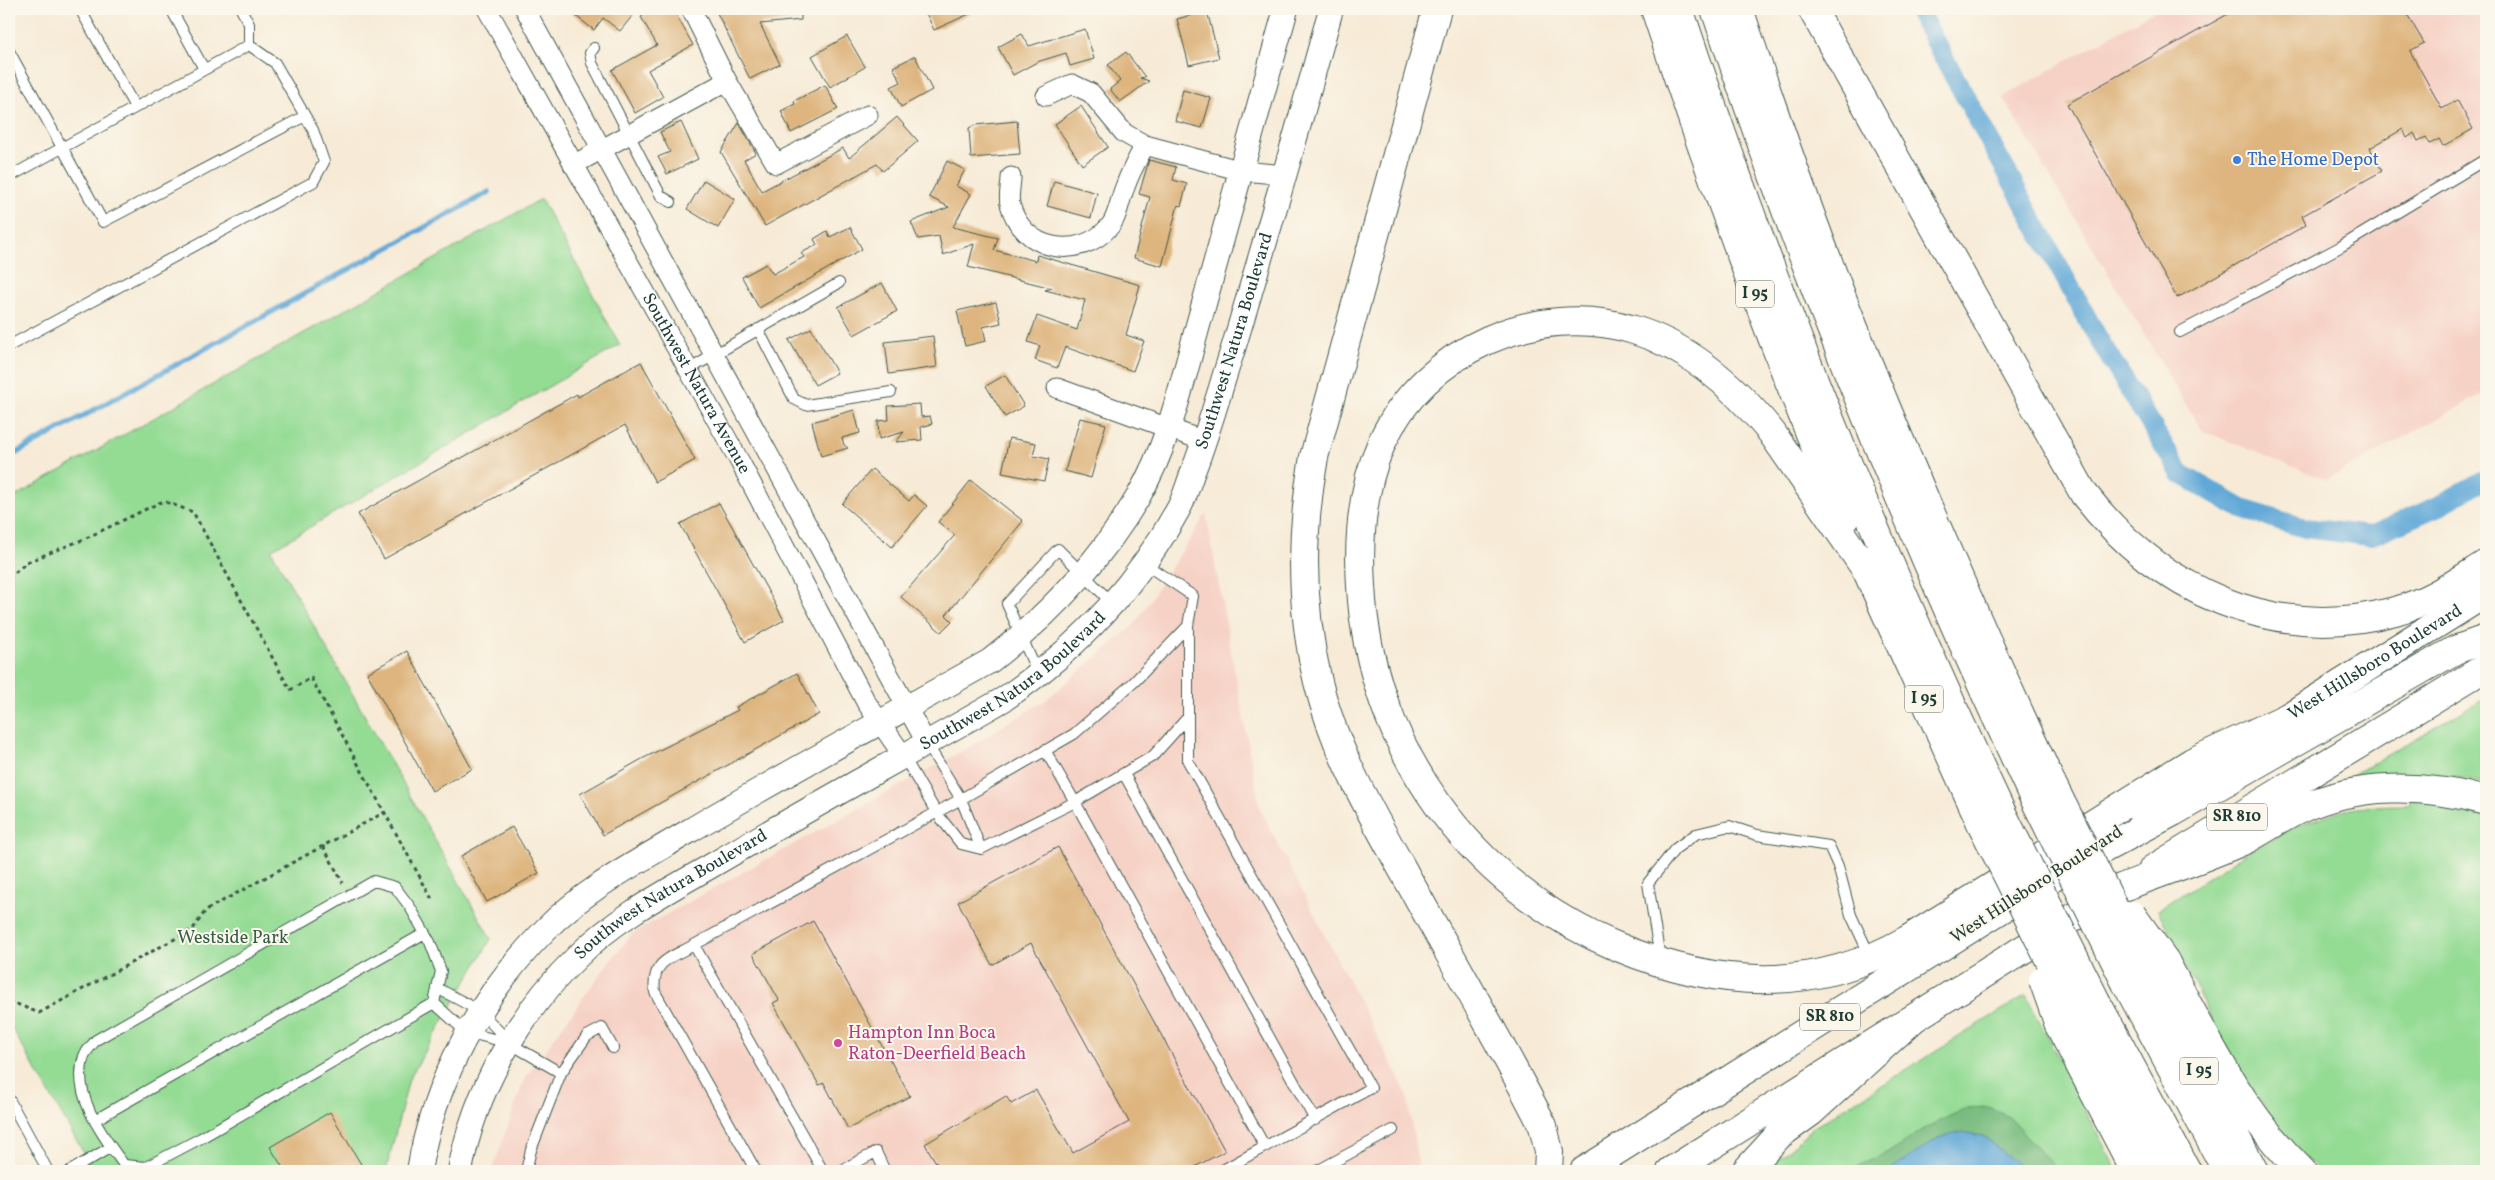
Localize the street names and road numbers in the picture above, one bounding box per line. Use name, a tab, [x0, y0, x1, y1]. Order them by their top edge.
street label: Southwest Natura Boulevard	[1190, 230, 1279, 453]
road number: I 95	[1736, 280, 1774, 308]
street label: Southwest Natura Avenue	[636, 289, 757, 478]
street label: West Hillsboro Boulevard	[2283, 598, 2467, 726]
street label: Southwest Natura Boulevard	[915, 606, 1112, 757]
road number: I 95	[1905, 686, 1943, 712]
road number: SR 810	[2207, 804, 2267, 830]
street label: West Hillsboro Boulevard	[1946, 820, 2128, 950]
street label: Southwest Natura Boulevard	[569, 823, 772, 966]
road number: SR 810	[1800, 1004, 1860, 1030]
road number: I 95	[2180, 1058, 2218, 1084]

